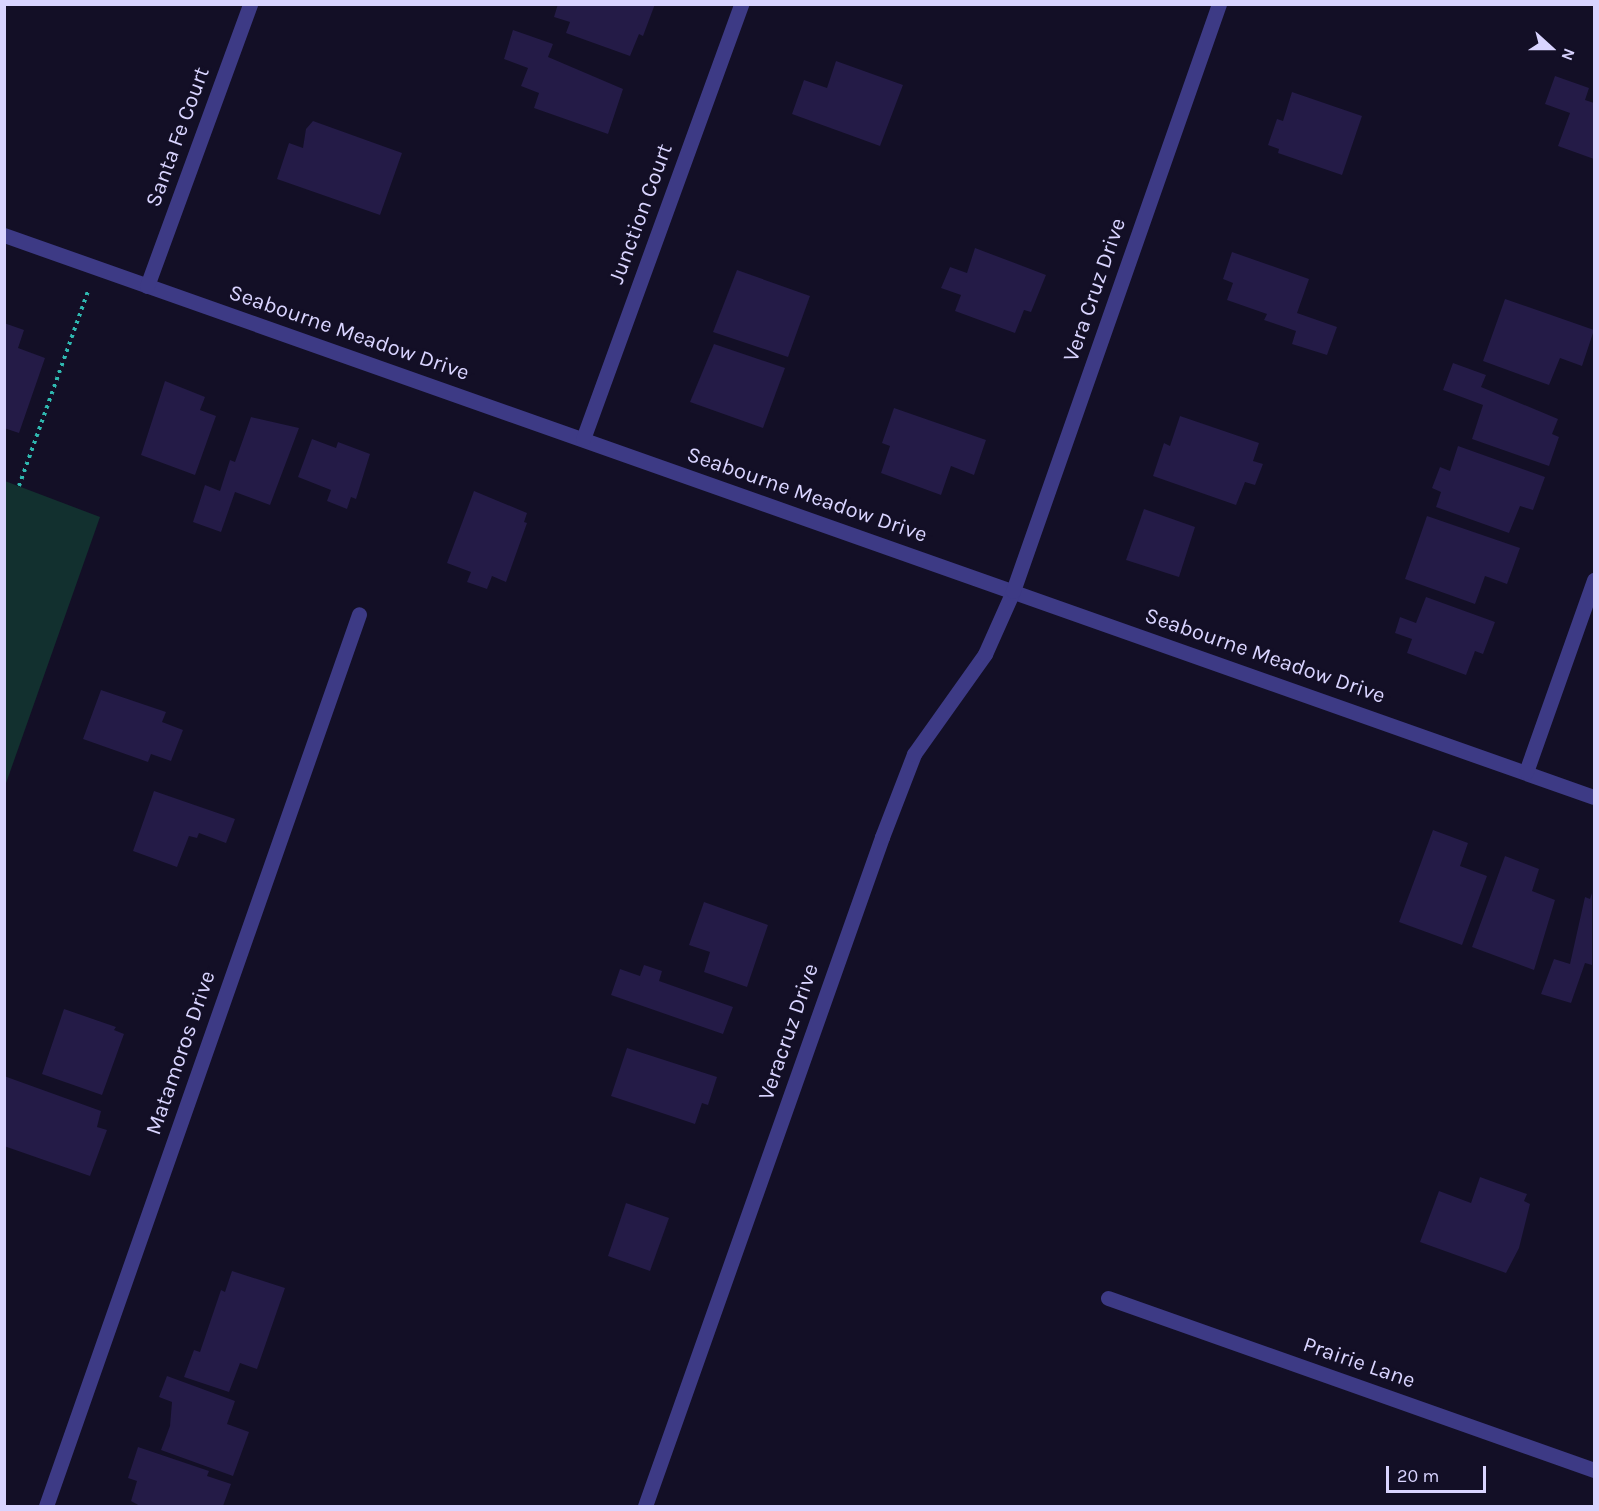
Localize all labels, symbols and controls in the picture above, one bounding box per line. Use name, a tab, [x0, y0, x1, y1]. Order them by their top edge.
north arrow	[1521, 18, 1581, 78]
text: N	[1557, 46, 1579, 63]
street label: Santa Fe Court	[140, 64, 216, 210]
street label: Junction Court	[603, 140, 679, 288]
street label: Vera Cruz Drive	[1058, 215, 1132, 365]
street label: Seabourne Meadow Drive	[225, 279, 473, 387]
street label: Seabourne Meadow Drive	[683, 441, 931, 549]
street label: Seabourne Meadow Drive	[1141, 602, 1389, 710]
street label: Veracruz Drive	[753, 960, 825, 1104]
street label: Matamoros Drive	[141, 967, 221, 1139]
street label: Prairie Lane	[1299, 1332, 1419, 1394]
scale bar	[1389, 1454, 1490, 1492]
text: 20 m	[1397, 1465, 1439, 1487]

